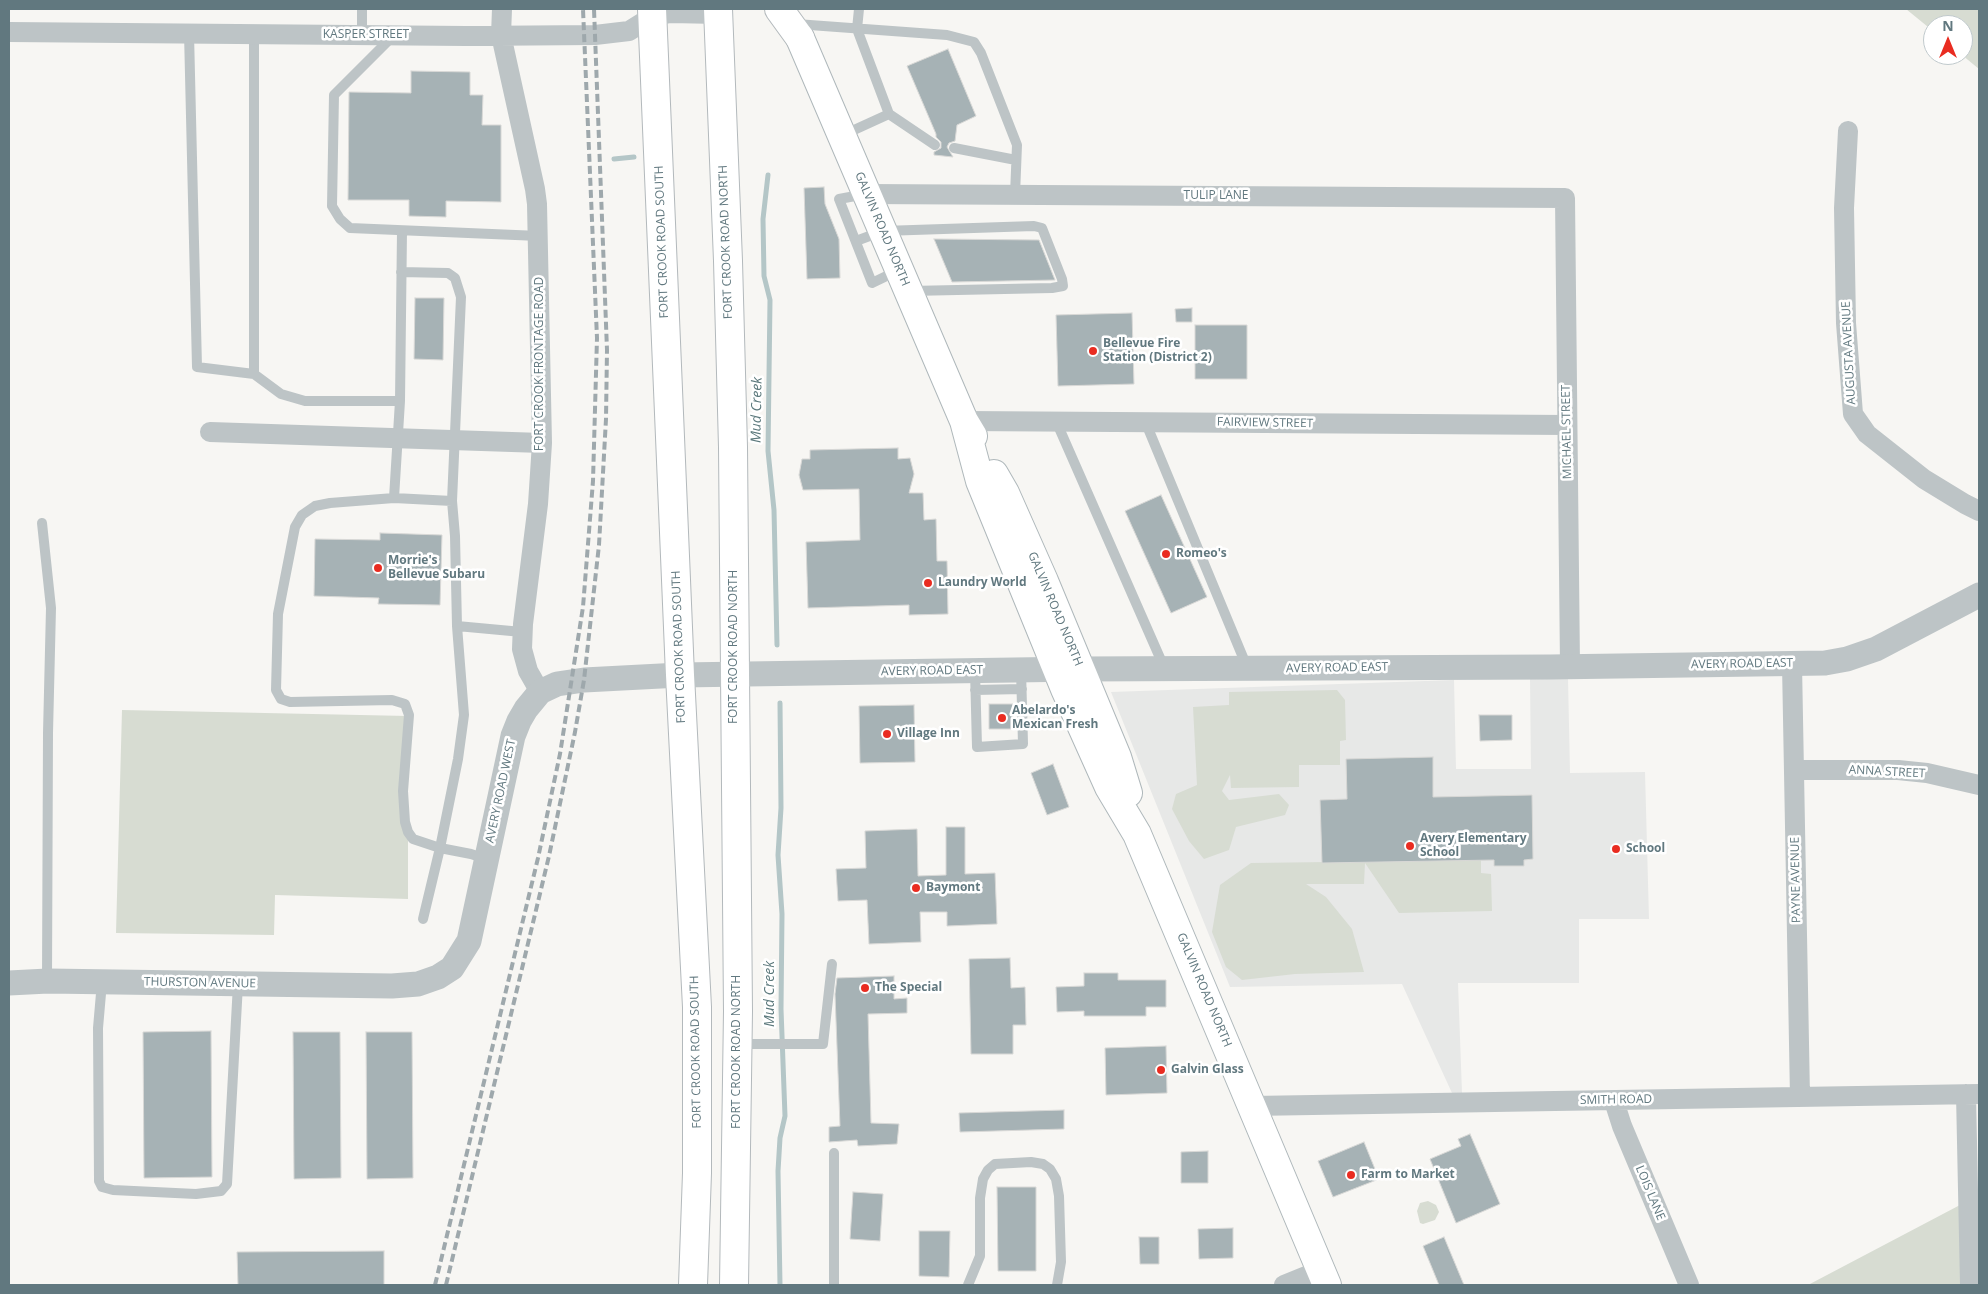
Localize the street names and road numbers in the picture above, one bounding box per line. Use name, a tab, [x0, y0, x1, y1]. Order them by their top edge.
street label: KASPER STREET	[323, 28, 409, 42]
street label: FORT CROOK ROAD SOUTH	[652, 165, 672, 319]
street label: FORT CROOK ROAD NORTH	[716, 165, 736, 319]
street label: GALVIN ROAD NORTH	[851, 170, 913, 288]
street label: TULIP LANE	[1184, 189, 1248, 203]
street label: FORT CROOK FRONTAGE ROAD	[533, 277, 547, 451]
street label: AUGUSTA AVENUE	[1839, 301, 1859, 405]
street label: MICHAEL STREET	[1559, 385, 1575, 479]
street label: FAIRVIEW STREET	[1217, 415, 1313, 431]
street label: GALVIN ROAD NORTH	[1024, 550, 1086, 668]
street label: FORT CROOK ROAD SOUTH	[669, 570, 689, 724]
street label: FORT CROOK ROAD NORTH	[727, 570, 741, 724]
street label: AVERY ROAD EAST	[1691, 656, 1793, 672]
street label: AVERY ROAD EAST	[1286, 660, 1388, 676]
street label: AVERY ROAD EAST	[881, 663, 983, 679]
street label: AVERY ROAD WEST	[483, 738, 519, 844]
street label: ANNA STREET	[1848, 763, 1926, 781]
street label: PAYNE AVENUE	[1788, 837, 1804, 923]
street label: GALVIN ROAD NORTH	[1173, 931, 1235, 1049]
street label: THURSTON AVENUE	[144, 975, 256, 991]
street label: FORT CROOK ROAD SOUTH	[687, 975, 705, 1129]
street label: FORT CROOK ROAD NORTH	[730, 975, 744, 1129]
street label: SMITH ROAD	[1580, 1092, 1652, 1108]
street label: LOIS LANE	[1632, 1163, 1668, 1223]

